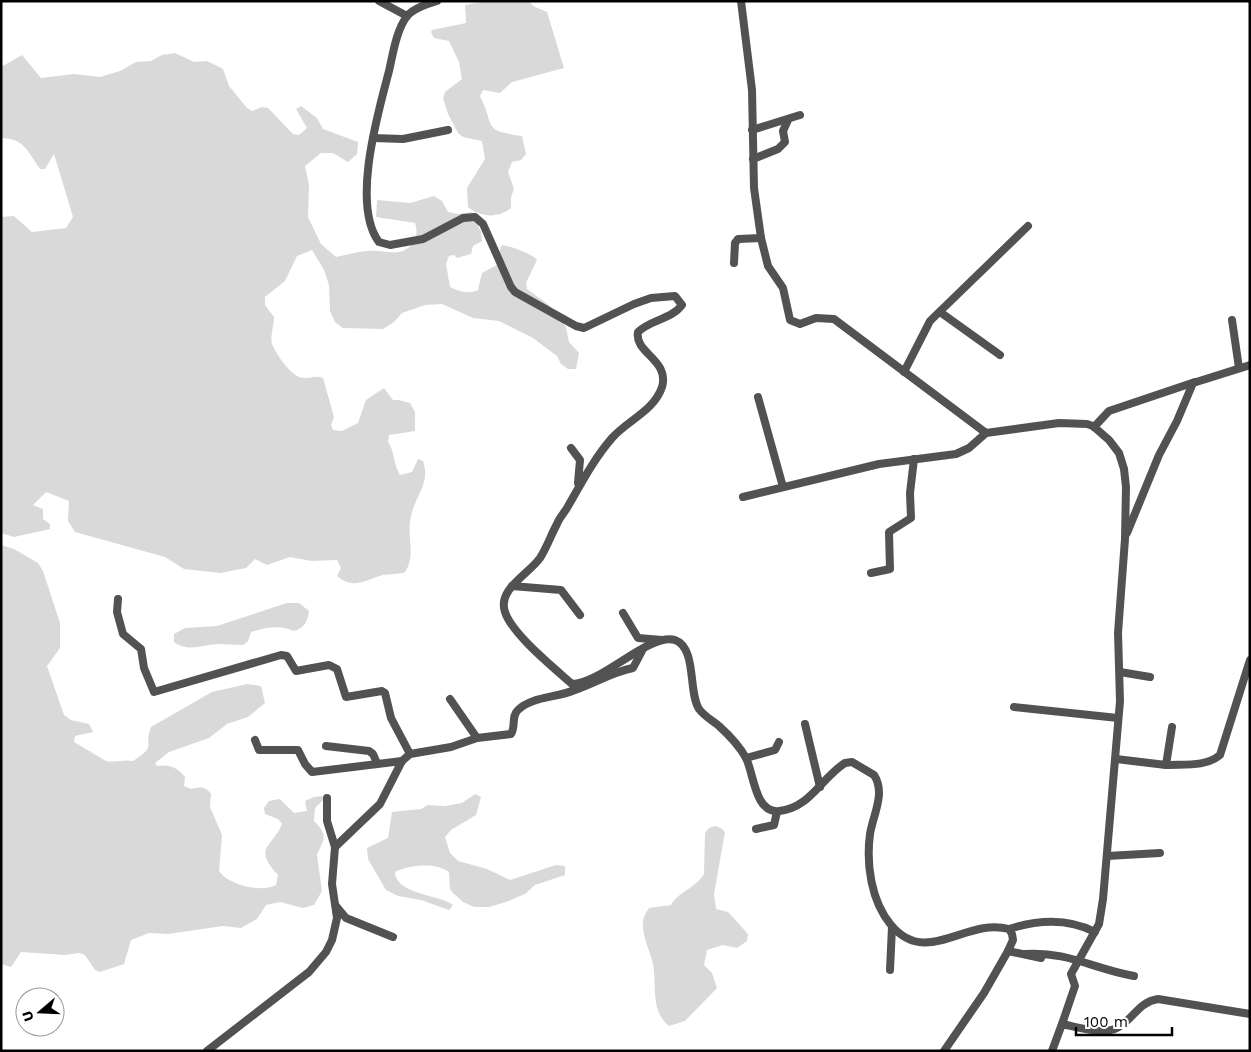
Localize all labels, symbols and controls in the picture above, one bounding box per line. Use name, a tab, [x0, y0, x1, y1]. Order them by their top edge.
north arrow	[15, 987, 65, 1037]
scale bar	[1076, 1004, 1172, 1036]
text: U	[19, 1009, 37, 1024]
text: 100 m	[1084, 1013, 1128, 1031]

